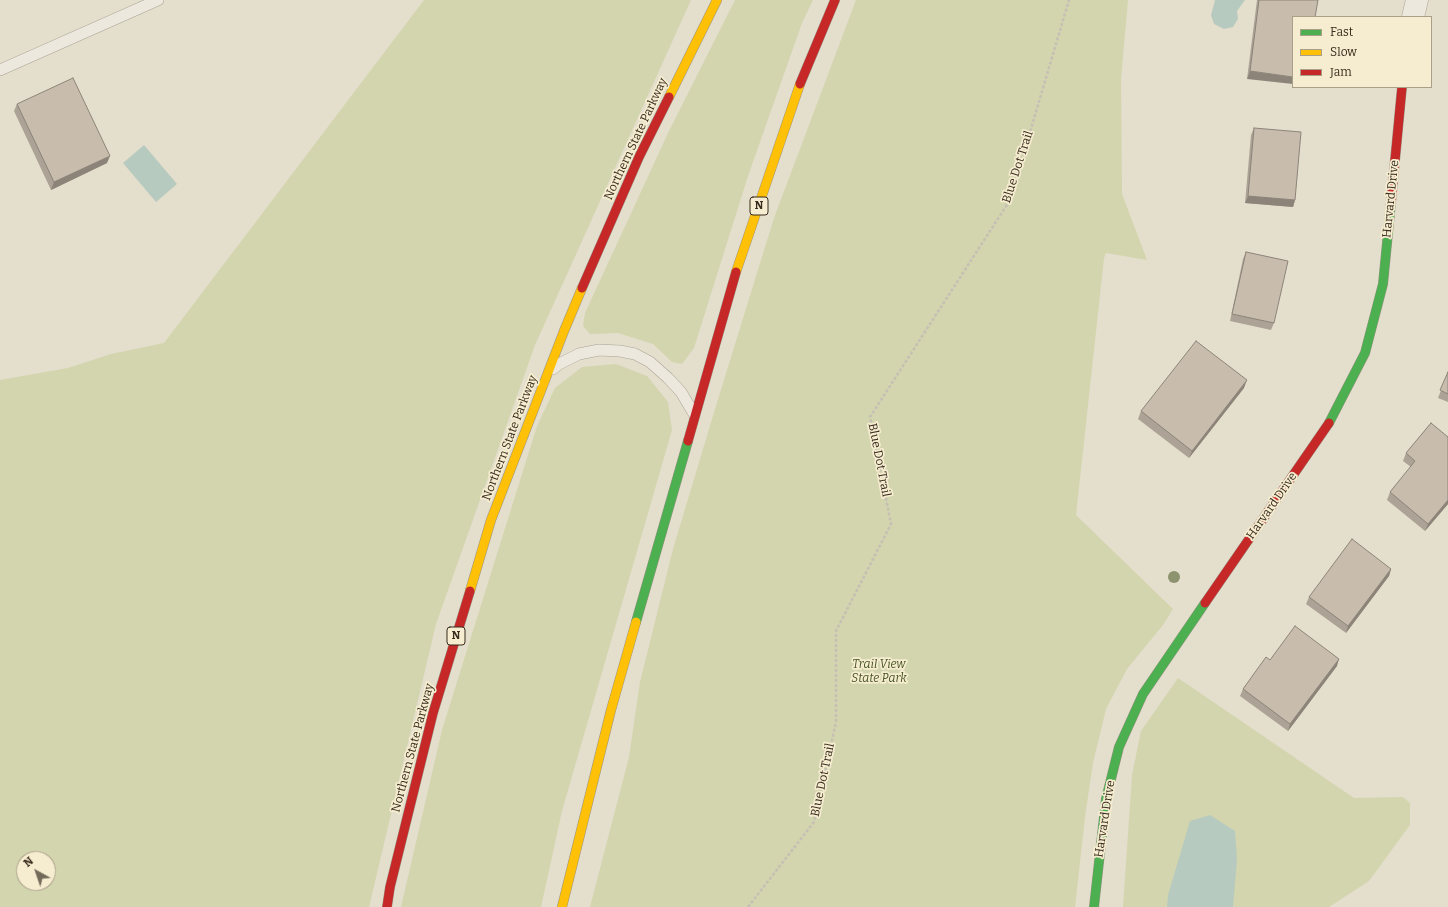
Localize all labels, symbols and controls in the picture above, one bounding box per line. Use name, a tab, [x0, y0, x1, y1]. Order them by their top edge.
legend	[1292, 16, 1432, 88]
text: Fast	[1330, 25, 1353, 39]
text: Slow	[1330, 45, 1357, 59]
text: Jam	[1330, 65, 1352, 79]
street label: Northern State Parkway	[601, 76, 671, 202]
street label: Blue Dot Trail	[1000, 129, 1036, 205]
street label: Harvard Drive	[1380, 159, 1402, 239]
road number: N	[750, 197, 768, 215]
street label: Northern State Parkway	[479, 373, 541, 503]
street label: Blue Dot Trail	[865, 422, 893, 498]
street label: Harvard Drive	[1244, 470, 1300, 542]
road number: N	[447, 627, 465, 645]
park label: Trail View State Park	[851, 658, 907, 686]
street label: Northern State Parkway	[389, 682, 437, 814]
street label: Blue Dot Trail	[808, 742, 838, 818]
street label: Harvard Drive	[1092, 779, 1118, 859]
north arrow	[16, 851, 56, 891]
text: N	[21, 854, 36, 870]

